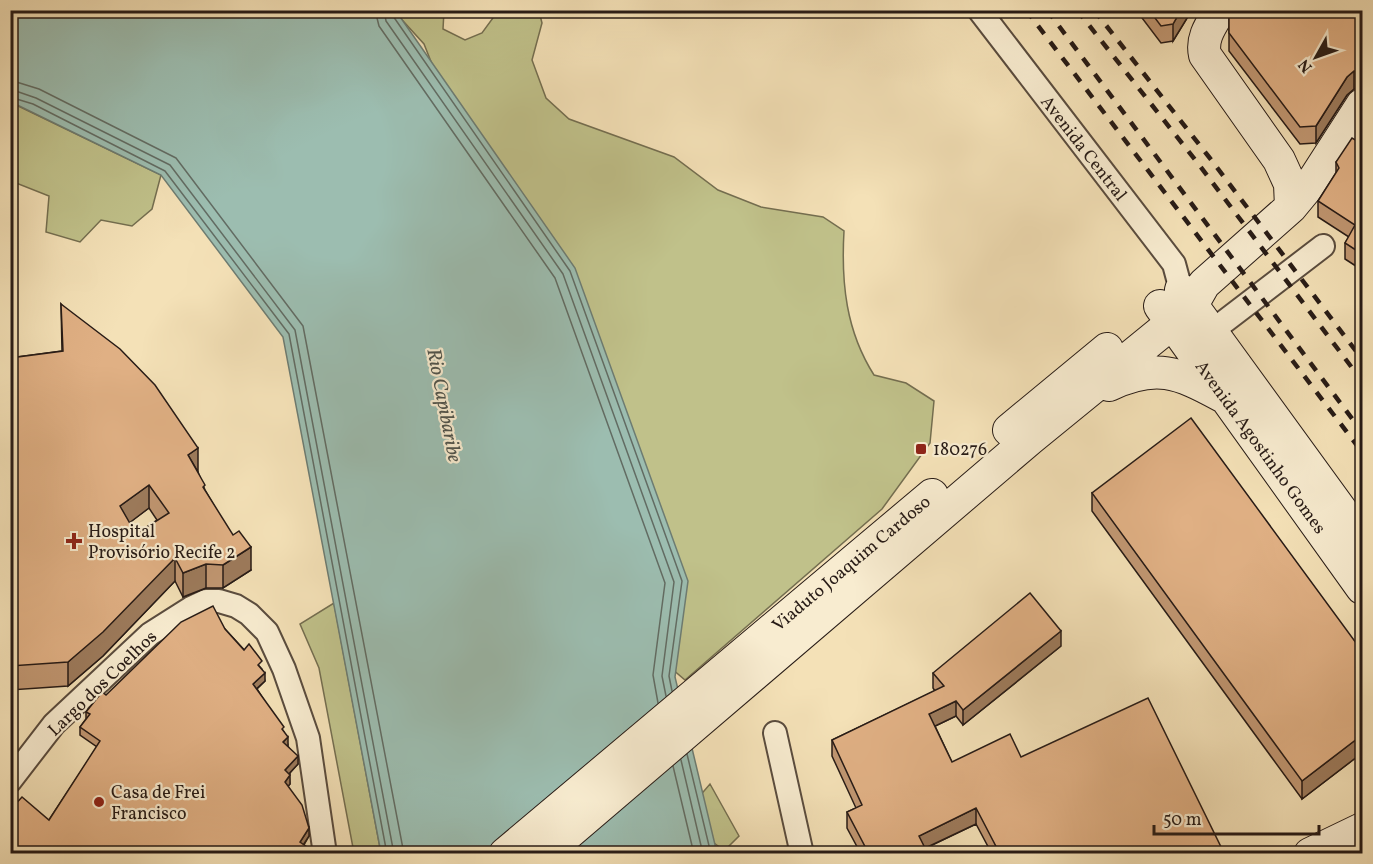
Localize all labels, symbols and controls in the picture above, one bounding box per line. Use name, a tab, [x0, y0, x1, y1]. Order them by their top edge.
north arrow	[1286, 27, 1346, 87]
text: N	[1294, 54, 1318, 77]
street label: Avenida Central	[1034, 91, 1132, 207]
water label: Rio Capibaribe	[418, 346, 468, 465]
street label: Avenida Agostinho Gomes	[1188, 356, 1331, 540]
place label: 180276	[933, 438, 987, 463]
marker: 180276	[914, 442, 928, 456]
street label: Viaduto Joaquim Cardoso	[767, 490, 937, 638]
place label: Hospital Provisório Recife 2	[88, 520, 236, 566]
marker: Hospital Provisório Recife 2	[65, 532, 83, 550]
street label: Largo dos Coelhos	[43, 625, 163, 743]
place label: Casa de Frei Francisco	[111, 781, 205, 827]
marker: Casa de Frei Francisco	[92, 795, 106, 809]
scale bar	[1154, 798, 1319, 836]
text: 50 m	[1163, 808, 1202, 833]

